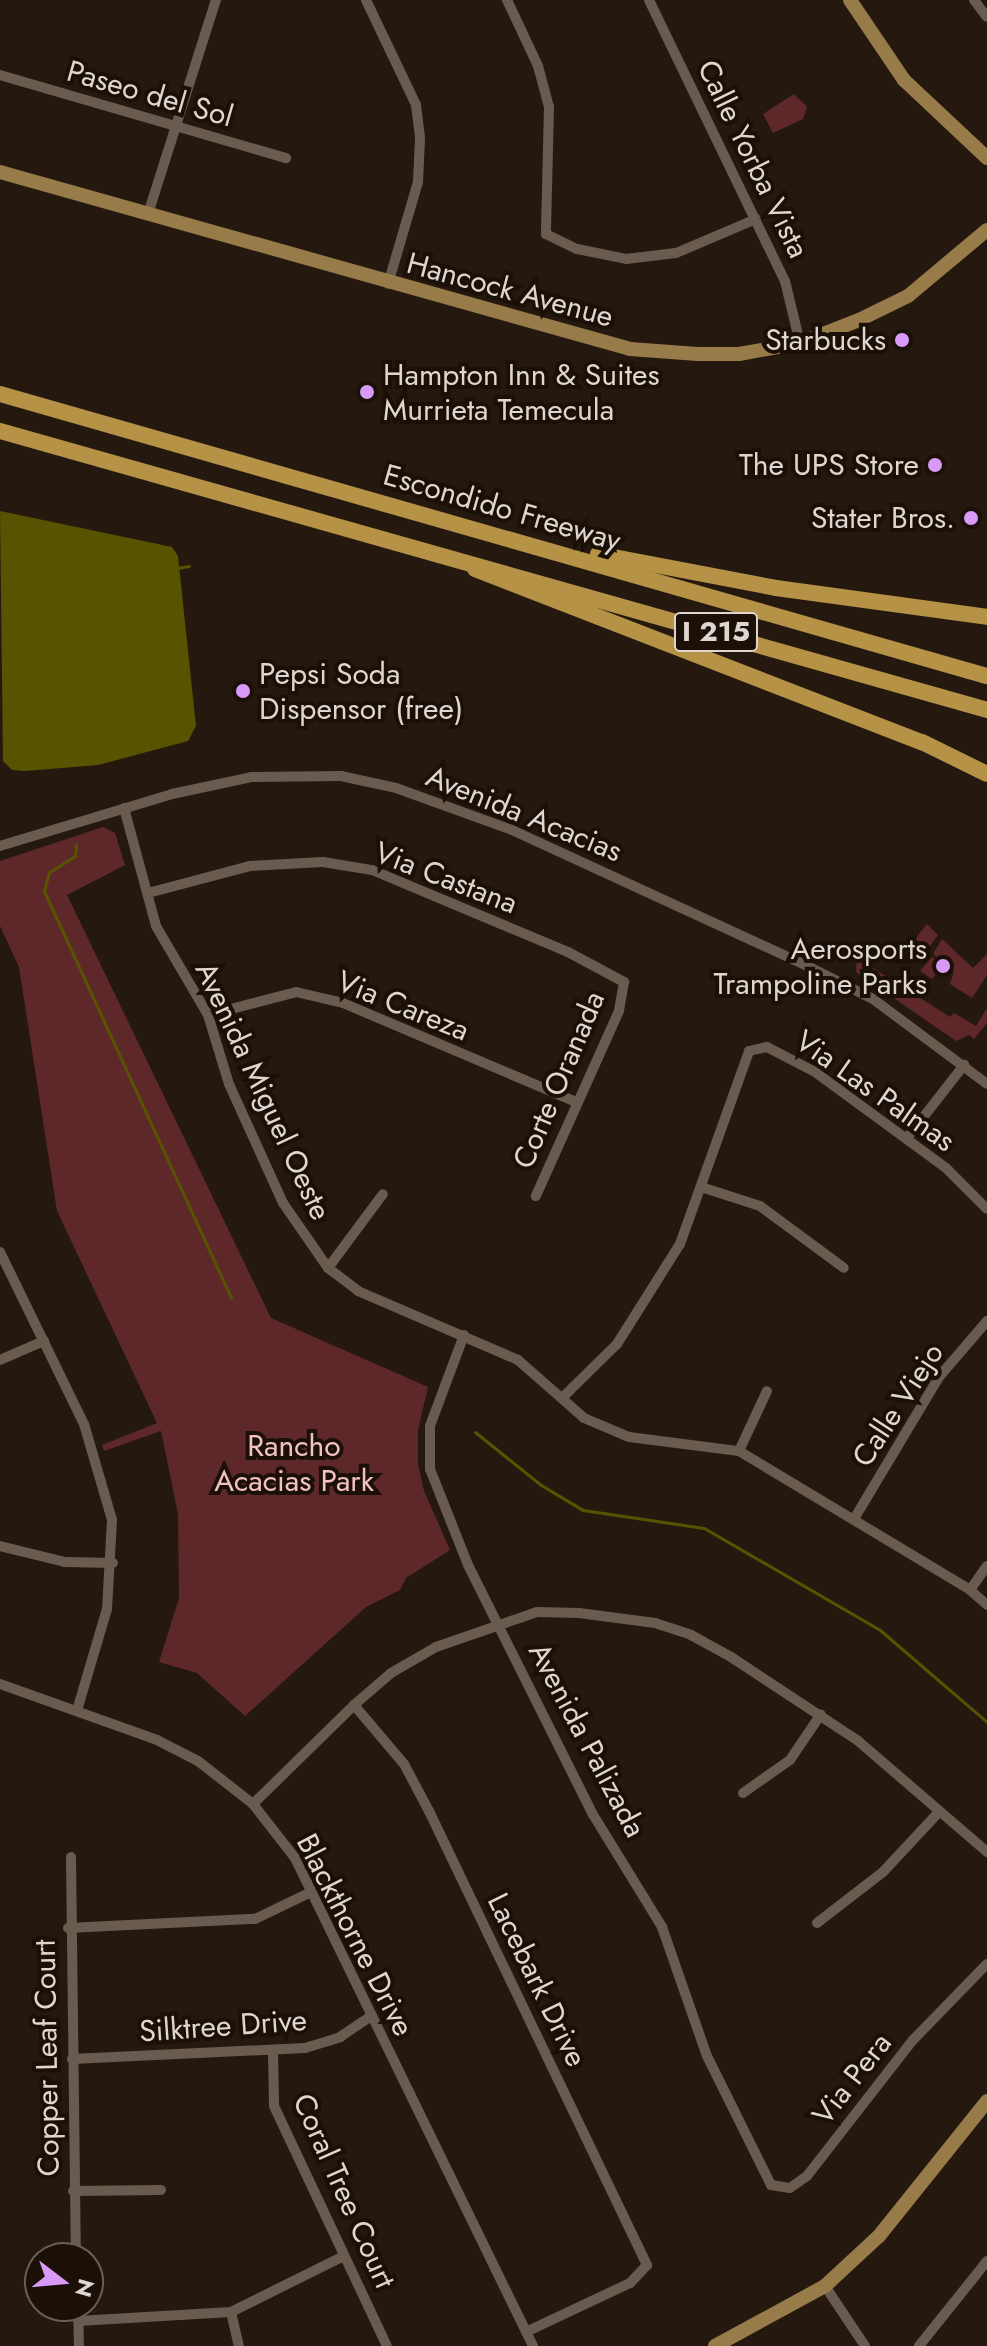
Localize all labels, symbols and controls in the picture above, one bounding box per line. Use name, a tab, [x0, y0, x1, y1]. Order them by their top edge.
street label: Paseo del Sol	[63, 53, 237, 135]
street label: Calle Yorba Vista	[690, 54, 816, 264]
street label: Hancock Avenue	[403, 245, 617, 335]
place label: Starbucks	[765, 322, 886, 358]
marker: Starbucks	[893, 331, 911, 349]
place label: Hampton Inn & Suites Murrieta Temecula	[383, 357, 660, 428]
marker: Hampton Inn & Suites Murrieta Temecula	[358, 383, 376, 401]
place label: The UPS Store	[739, 447, 919, 483]
marker: The UPS Store	[926, 456, 944, 474]
street label: Escondido Freeway	[379, 457, 625, 559]
place label: Stater Bros.	[811, 500, 955, 536]
marker: Stater Bros.	[962, 509, 980, 527]
road number: I 215	[672, 608, 760, 656]
place label: Pepsi Soda Dispensor (free)	[259, 656, 463, 726]
marker: Pepsi Soda Dispensor (free)	[234, 682, 252, 700]
street label: Avenida Acacias	[421, 758, 627, 870]
street label: Via Castana	[370, 834, 522, 922]
place label: Aerosports Trampoline Parks	[713, 931, 927, 1002]
street label: Avenida Miguel Oeste	[187, 956, 339, 1226]
marker: Aerosports Trampoline Parks	[934, 957, 952, 975]
street label: Via Careza	[332, 963, 474, 1049]
street label: Corte Oranada	[506, 986, 612, 1174]
street label: Via Las Palmas	[788, 1023, 962, 1159]
street label: Calle Viejo	[845, 1336, 951, 1474]
park label: Rancho Acacias Park	[214, 1428, 374, 1498]
street label: Avenida Palizada	[521, 1637, 653, 1843]
street label: Blackthorne Drive	[289, 1828, 421, 2042]
street label: Lacebark Drive	[480, 1887, 594, 2073]
street label: Copper Leaf Court	[27, 1939, 67, 2177]
street label: Silktree Drive	[138, 2002, 308, 2050]
street label: Via Pera	[805, 2026, 899, 2132]
street label: Coral Tree Court	[285, 2088, 403, 2294]
north arrow	[24, 2242, 104, 2322]
text: N	[67, 2275, 103, 2301]

